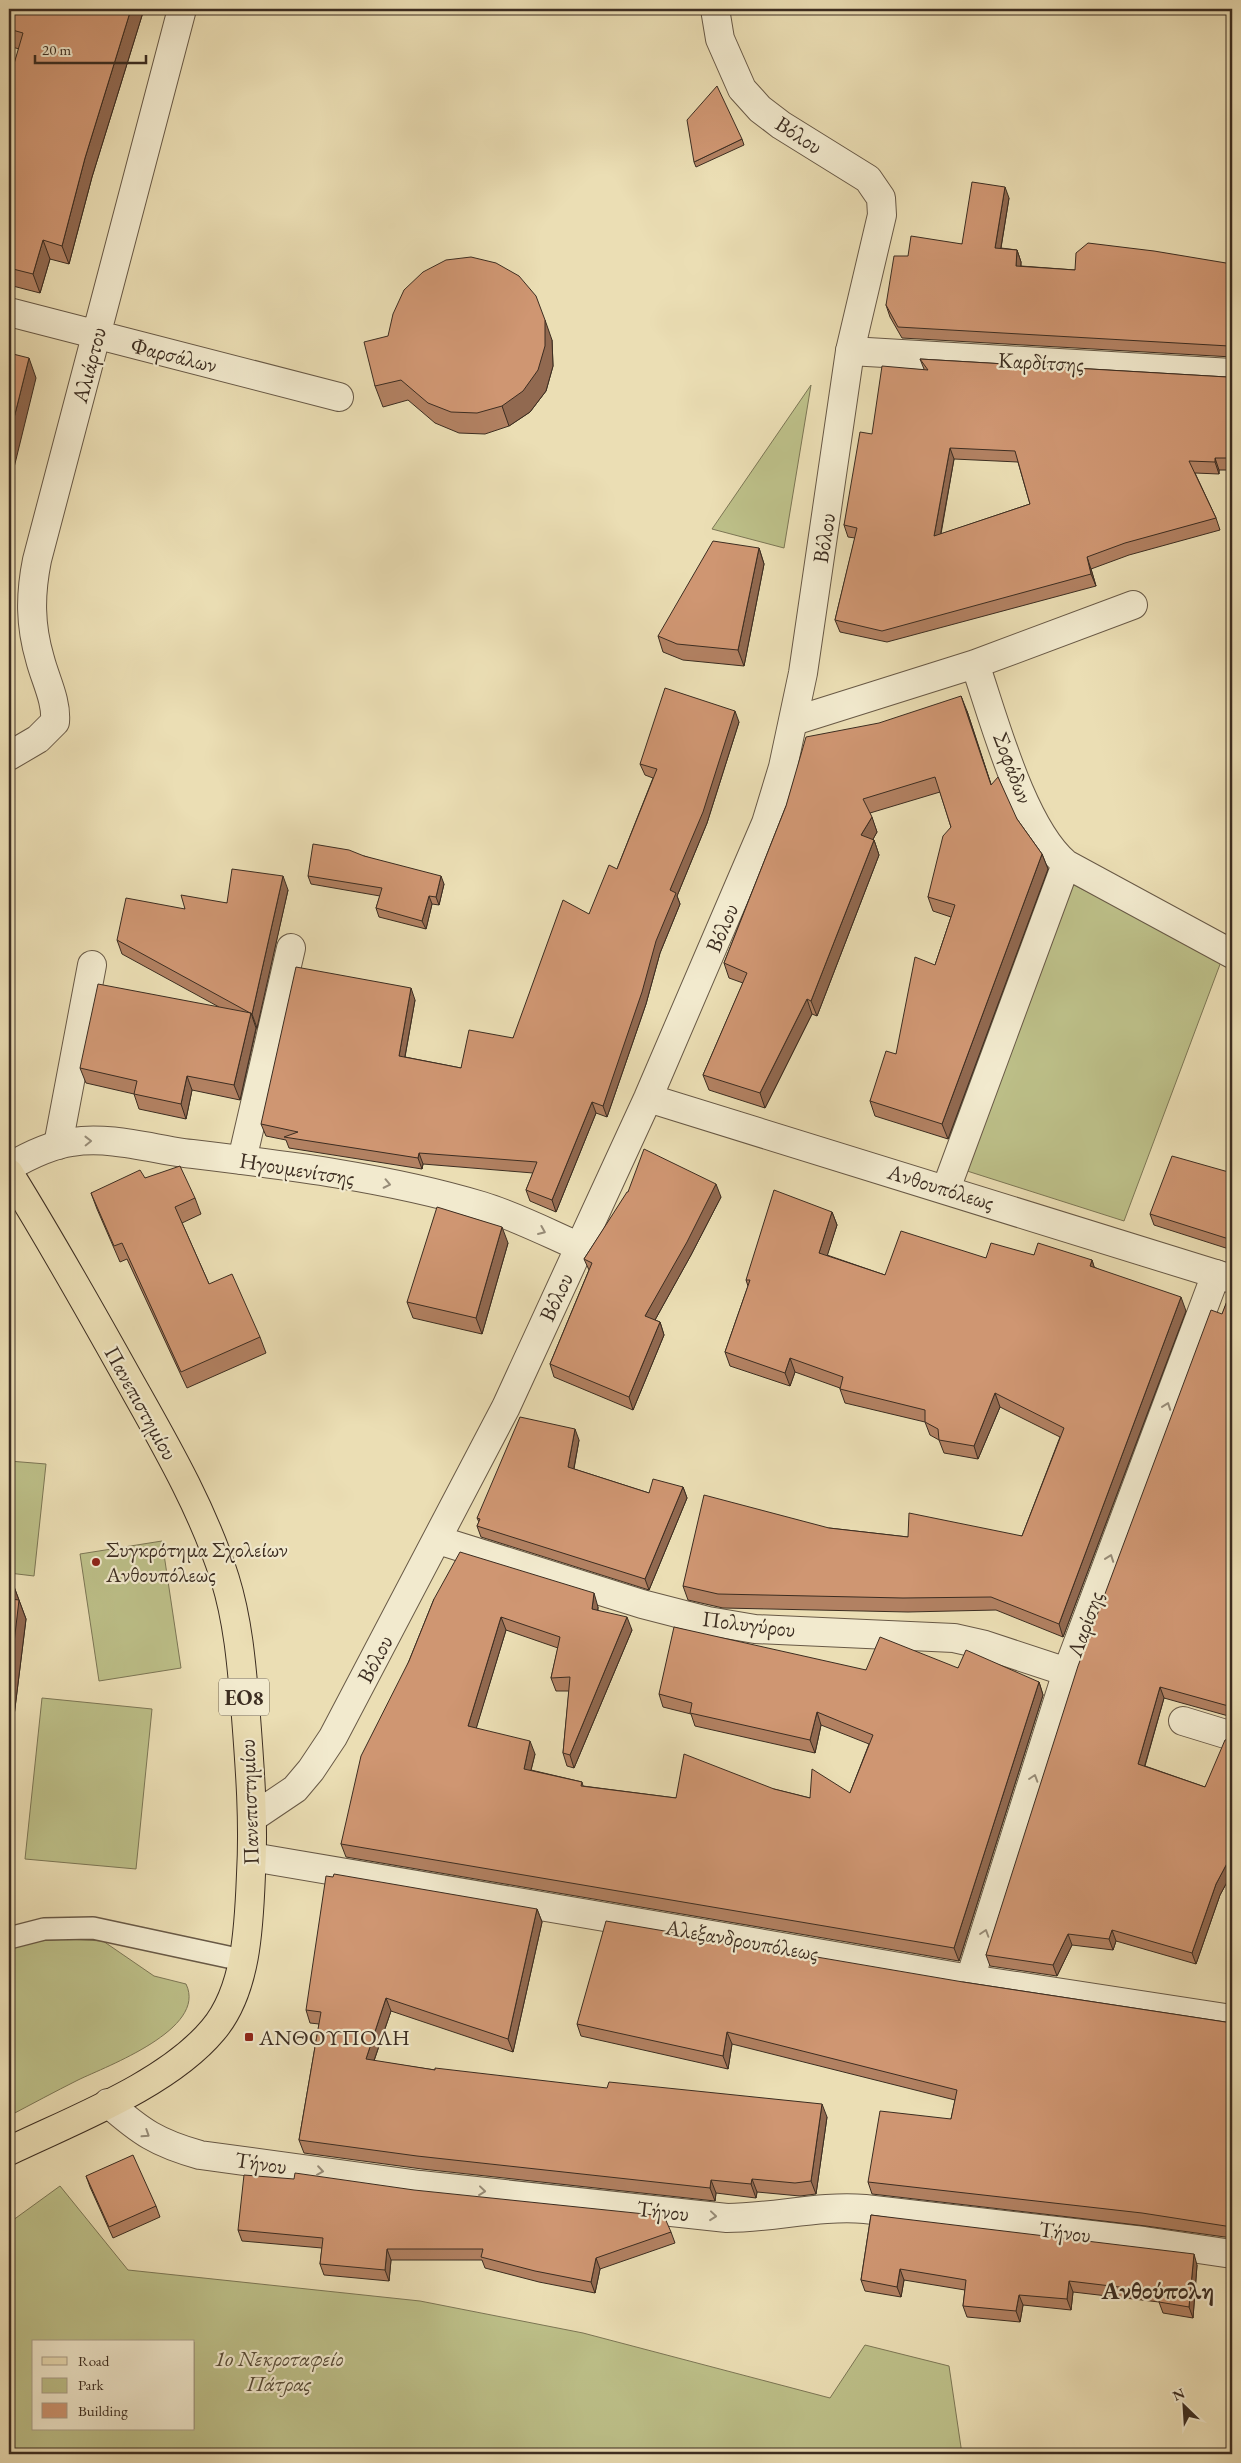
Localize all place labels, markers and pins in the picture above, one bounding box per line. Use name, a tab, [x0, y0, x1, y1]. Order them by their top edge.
place label: Συγκρότημα Σχολείων Ανθουπόλεως	[105, 1535, 288, 1589]
marker: Συγκρότημα Σχολείων Ανθουπόλεως	[90, 1556, 102, 1568]
place label: ΑΝΘΟΥΠΟΛΗ	[258, 2023, 410, 2052]
marker: ΑΝΘΟΥΠΟΛΗ	[243, 2031, 255, 2043]

